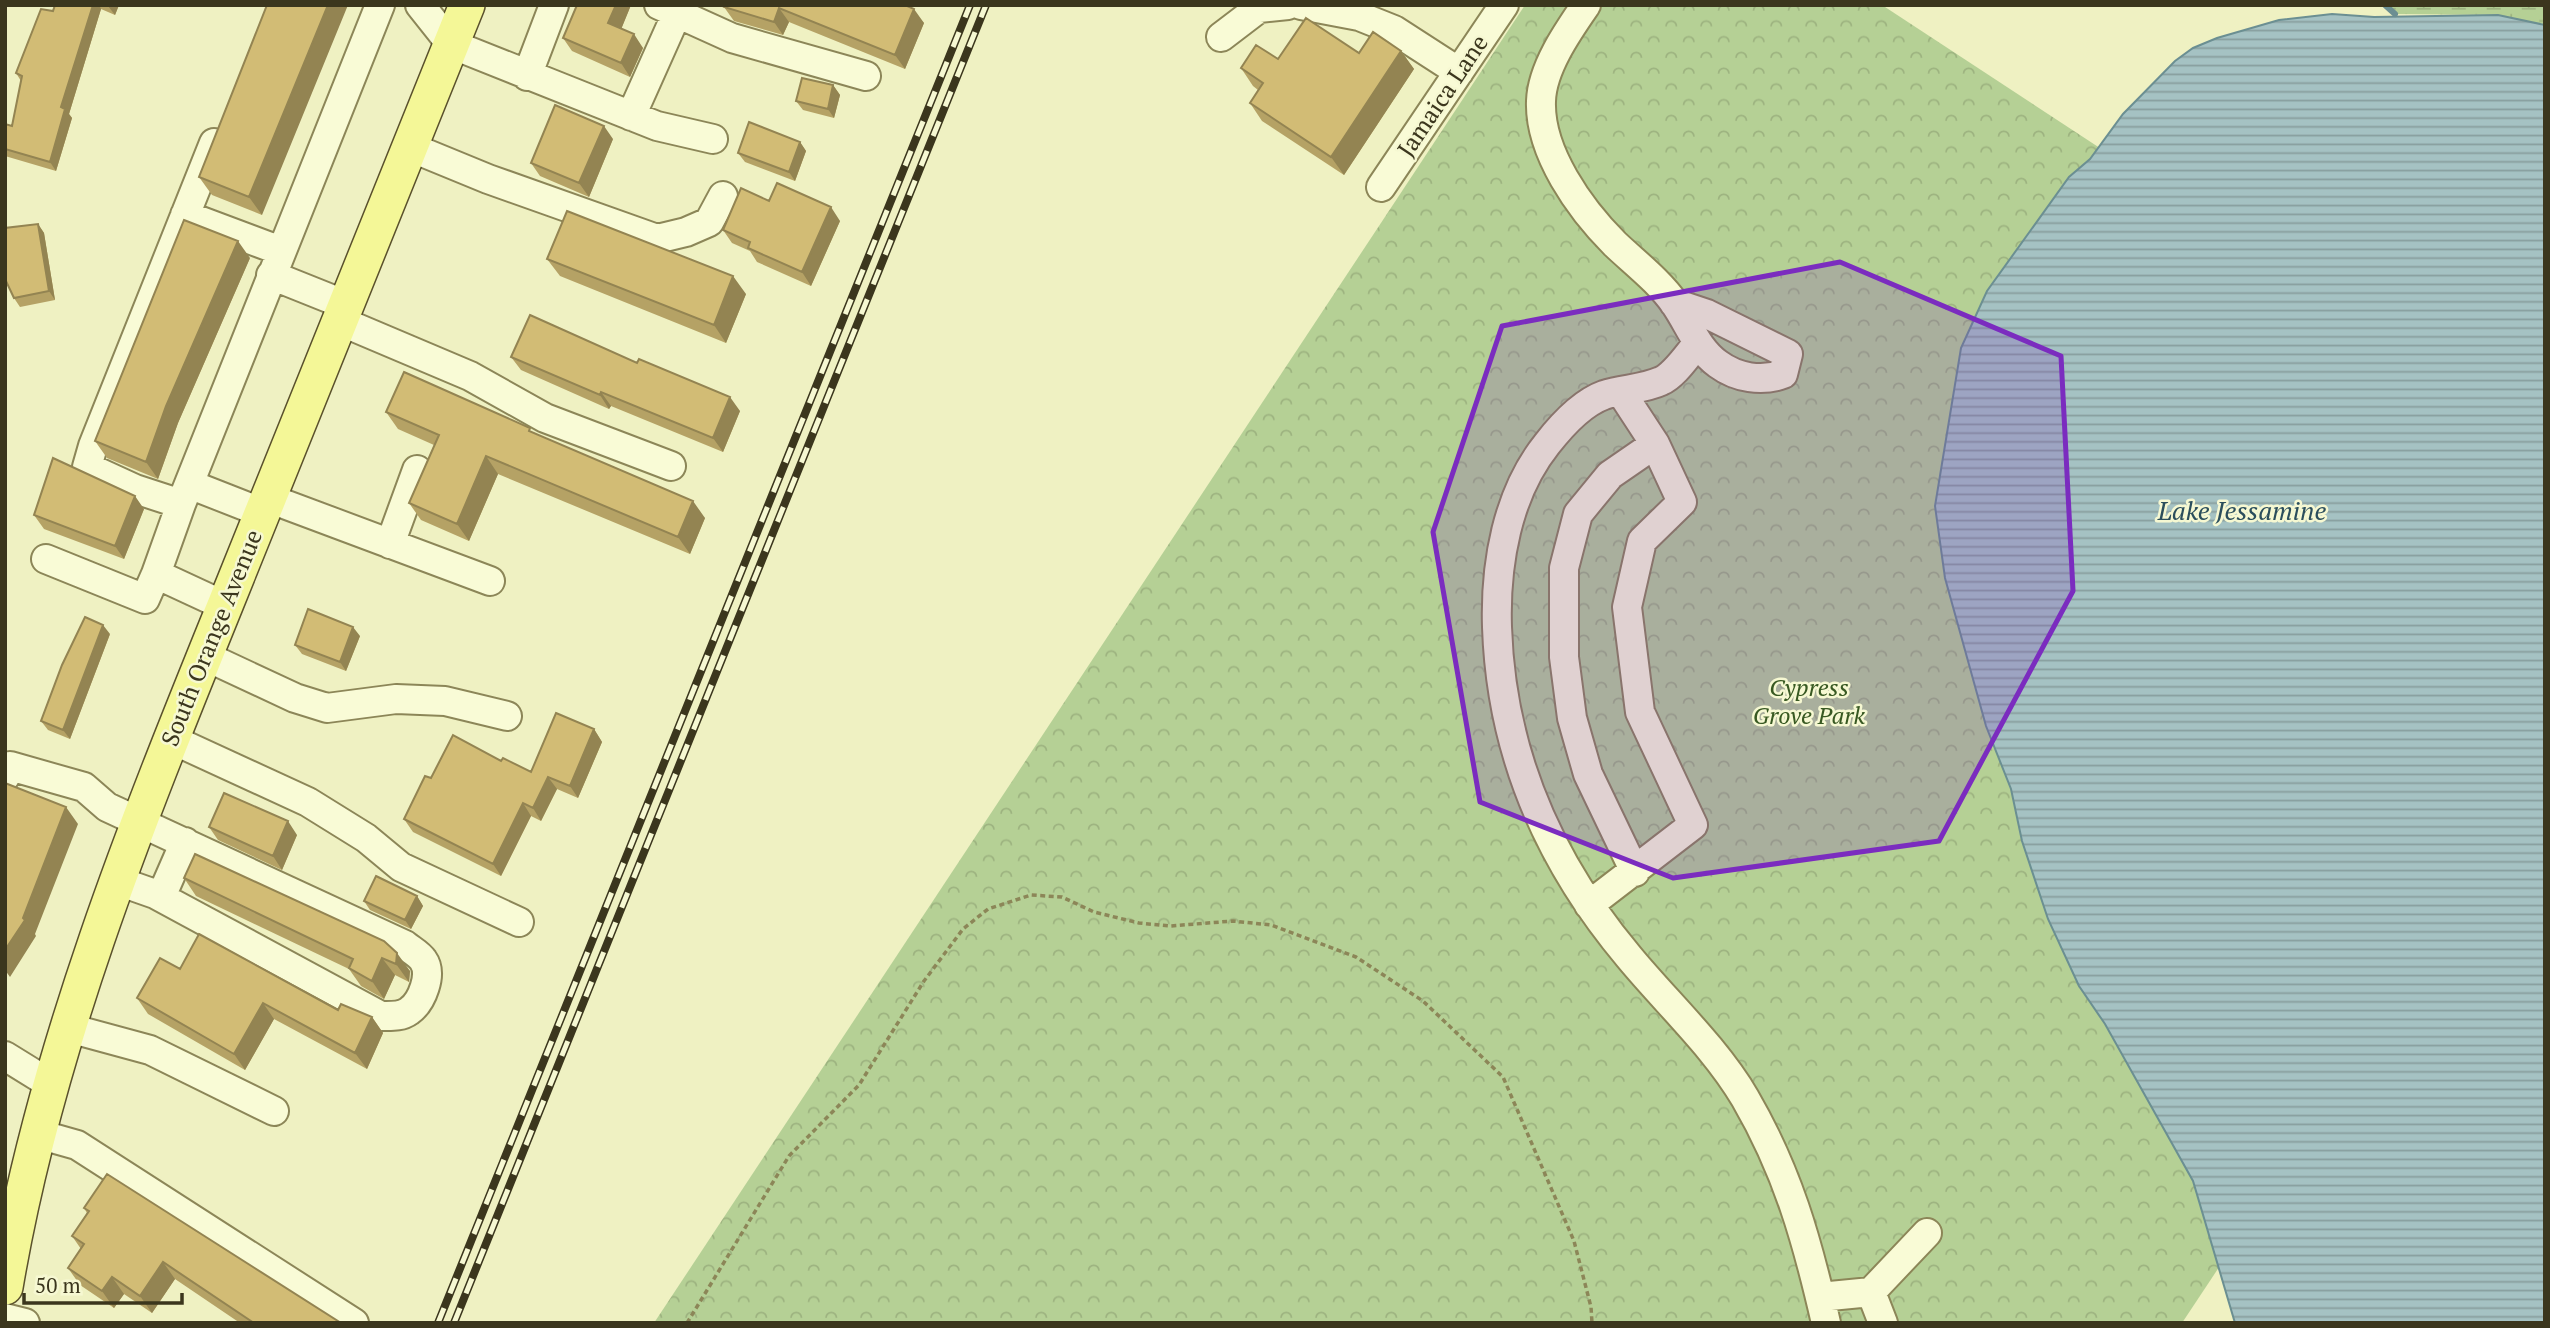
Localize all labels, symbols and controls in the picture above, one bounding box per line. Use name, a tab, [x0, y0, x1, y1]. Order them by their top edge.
street label: Jamaica Lane	[1389, 28, 1495, 163]
water label: Lake Jessamine	[2157, 493, 2326, 527]
street label: South Orange Avenue	[153, 525, 269, 751]
park label: Cypress Grove Park	[1753, 671, 1866, 731]
scale bar	[24, 1262, 182, 1306]
text: 50 m	[35, 1271, 81, 1299]

